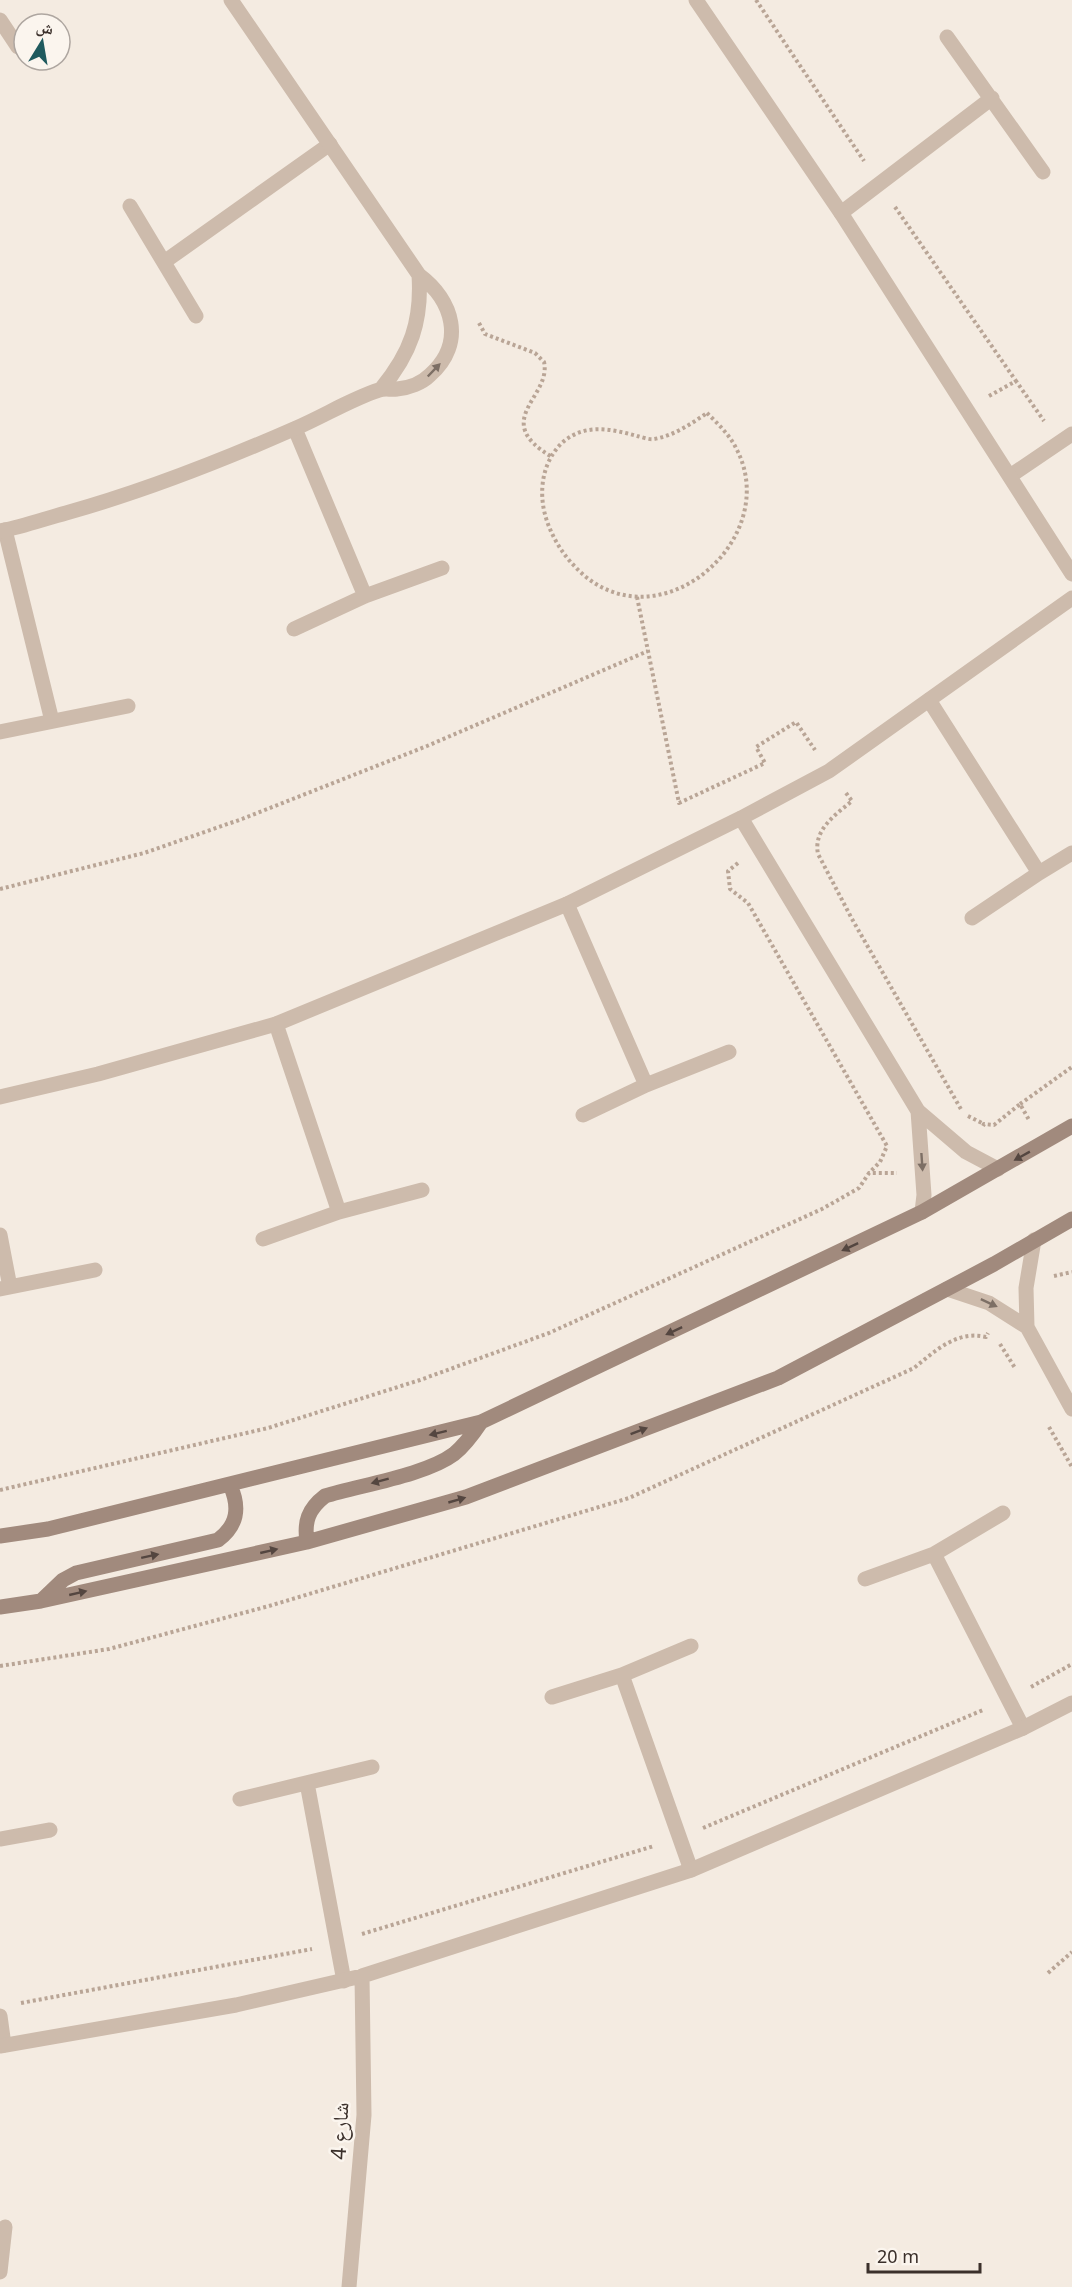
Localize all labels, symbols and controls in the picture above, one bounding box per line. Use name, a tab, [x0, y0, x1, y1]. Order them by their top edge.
north arrow	[12, 12, 72, 72]
text: ش	[34, 15, 55, 40]
one-way arrow	[427, 363, 441, 378]
one-way arrow	[1013, 1151, 1030, 1161]
one-way arrow	[917, 1152, 926, 1171]
one-way arrow	[841, 1242, 858, 1251]
one-way arrow	[981, 1299, 998, 1308]
one-way arrow	[665, 1326, 682, 1335]
one-way arrow	[630, 1426, 648, 1435]
one-way arrow	[428, 1429, 447, 1439]
one-way arrow	[370, 1477, 388, 1486]
one-way arrow	[448, 1495, 466, 1504]
one-way arrow	[259, 1546, 278, 1555]
one-way arrow	[141, 1551, 160, 1560]
one-way arrow	[69, 1588, 88, 1597]
street label: شارع 4	[324, 2102, 354, 2160]
scale bar	[868, 2236, 980, 2274]
text: 20 m	[877, 2244, 919, 2268]

